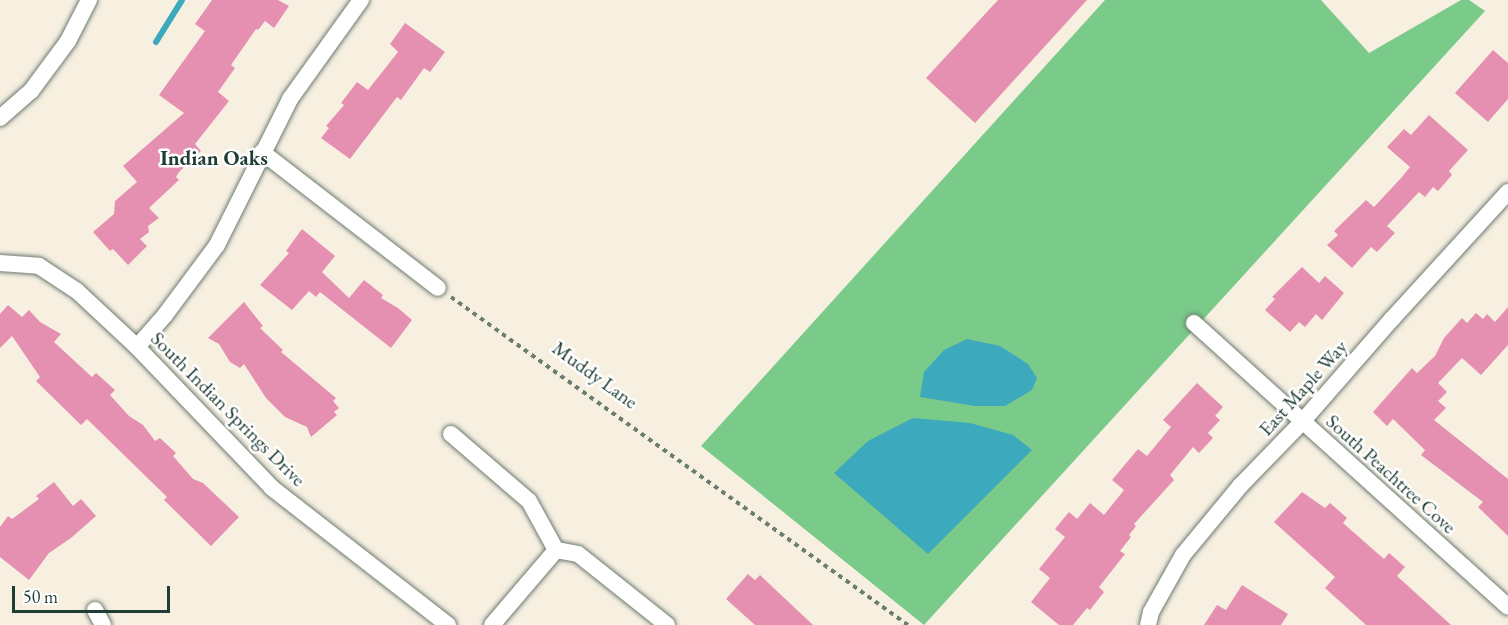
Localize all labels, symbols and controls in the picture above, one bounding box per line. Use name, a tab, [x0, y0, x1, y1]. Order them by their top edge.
district label: Indian Oaks	[160, 145, 268, 171]
street label: South Indian Springs Drive	[146, 327, 310, 491]
street label: East Maple Way	[1254, 335, 1352, 441]
street label: Muddy Lane	[548, 336, 642, 414]
street label: South Peachtree Cove	[1321, 409, 1461, 539]
scale bar	[15, 574, 172, 612]
text: 50 m	[23, 585, 58, 608]

